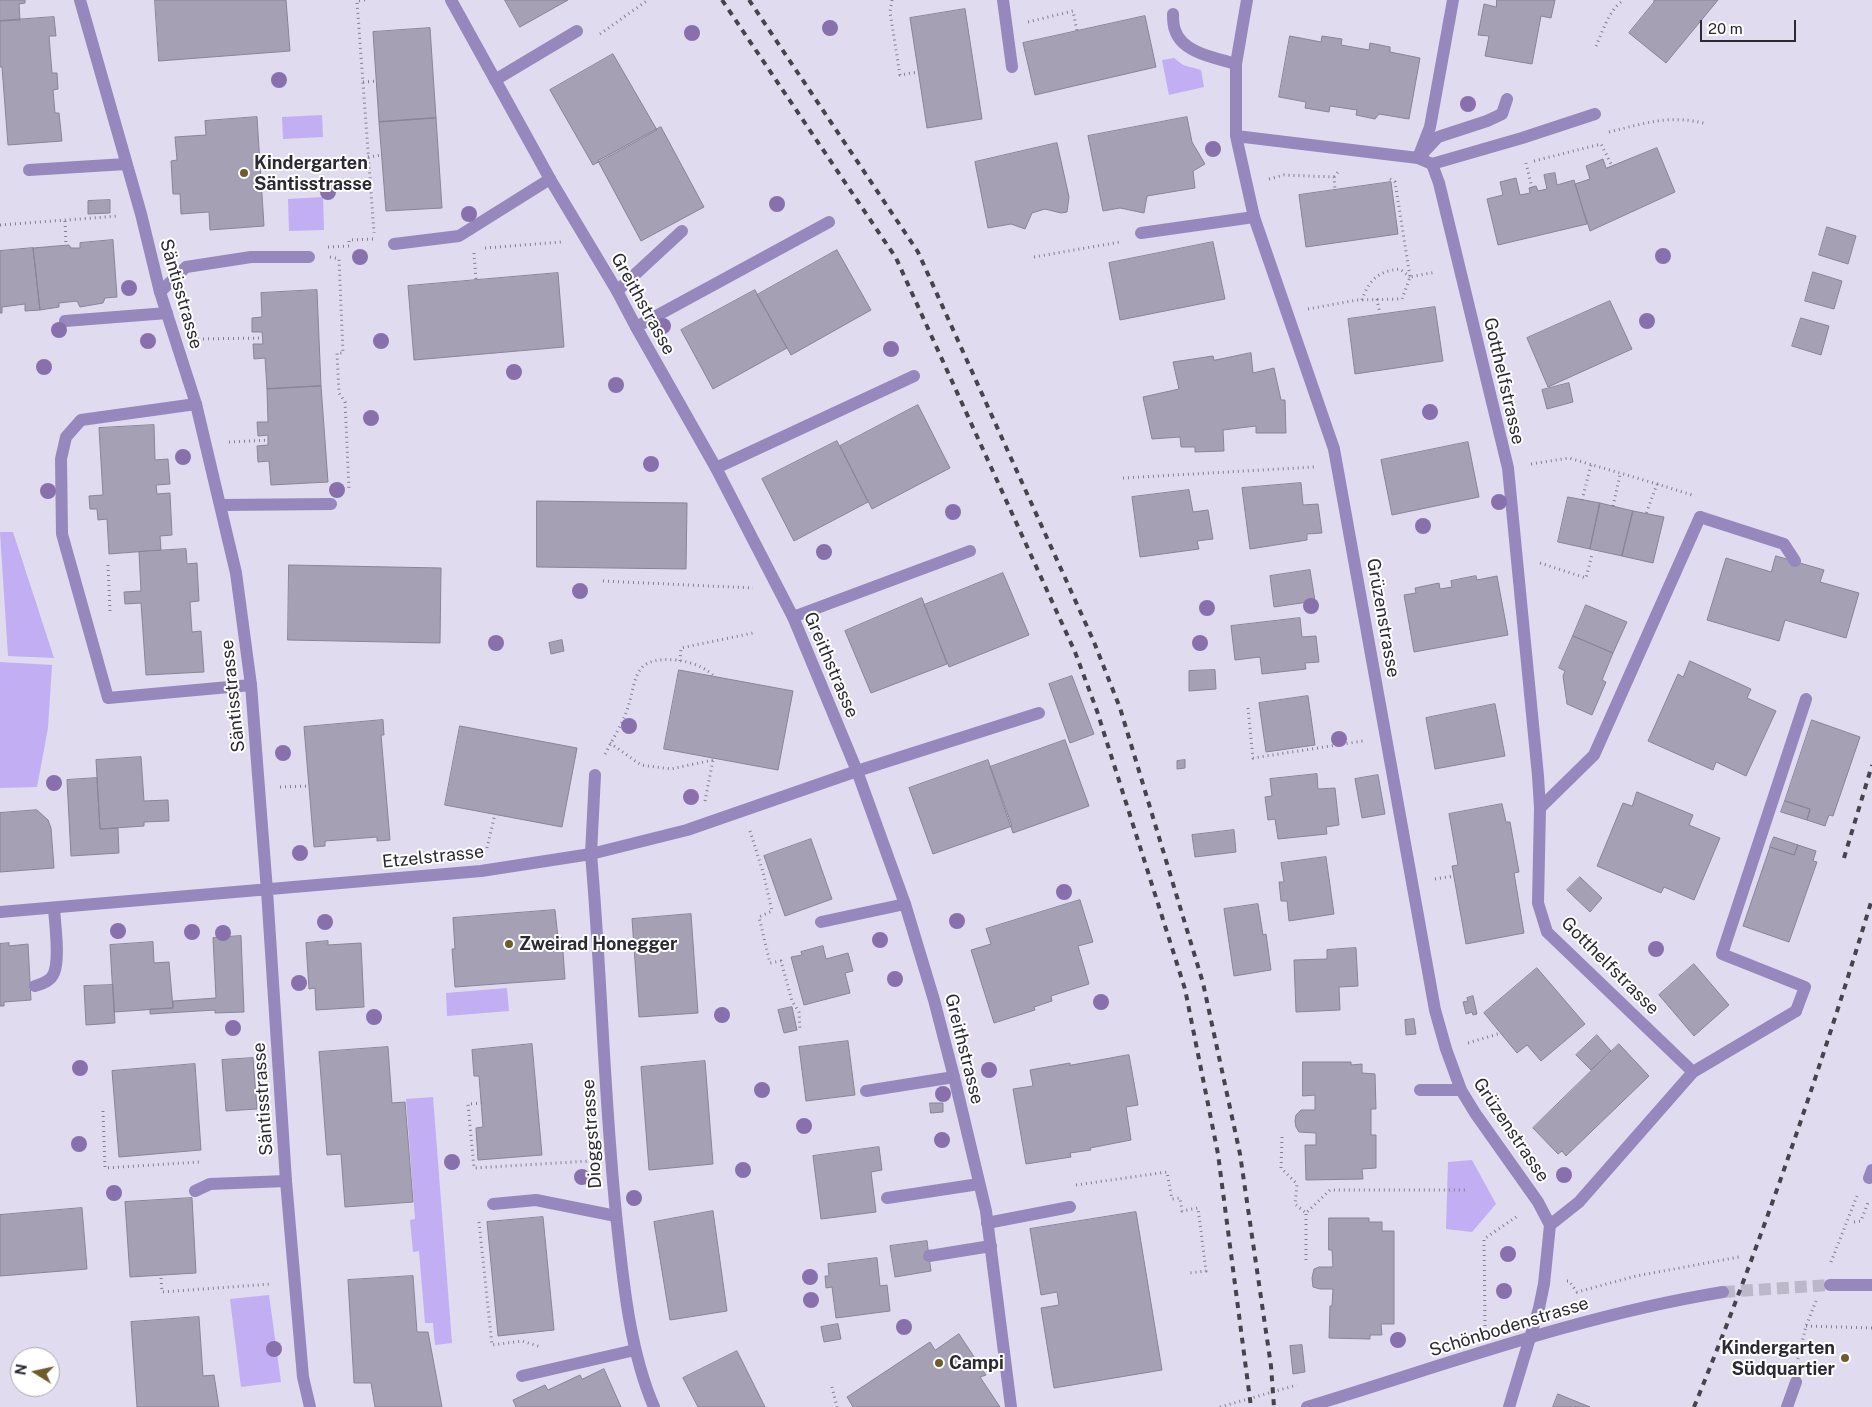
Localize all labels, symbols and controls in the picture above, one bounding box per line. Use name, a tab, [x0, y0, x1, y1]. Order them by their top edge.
scale bar	[1702, 10, 1798, 42]
text: 20 m	[1708, 20, 1743, 37]
place label: Kindergarten Säntisstrasse	[254, 152, 372, 194]
marker: Kindergarten Säntisstrasse	[238, 167, 250, 179]
street label: Säntisstrasse	[155, 237, 207, 351]
street label: Greithstrasse	[606, 249, 680, 359]
street label: Gotthelfstrasse	[1479, 315, 1529, 447]
street label: Grüzenstrasse	[1362, 557, 1404, 679]
street label: Greithstrasse	[799, 609, 863, 721]
street label: Säntisstrasse	[216, 639, 250, 753]
street label: Etzelstrasse	[381, 841, 485, 873]
street label: Gotthelfstrasse	[1557, 913, 1663, 1019]
place label: Zweirad Honegger	[519, 933, 677, 955]
marker: Zweirad Honegger	[503, 938, 515, 950]
street label: Greithstrasse	[940, 992, 988, 1106]
street label: Säntisstrasse	[248, 1042, 278, 1156]
street label: Grüzenstrasse	[1468, 1074, 1554, 1186]
street label: Dioggstrasse	[577, 1078, 607, 1190]
street label: Schönbodenstrasse	[1427, 1292, 1591, 1362]
place label: Kindergarten Südquartier	[1721, 1337, 1835, 1380]
north arrow	[10, 1347, 60, 1397]
place label: Campi	[949, 1352, 1004, 1374]
marker: Kindergarten Südquartier	[1839, 1352, 1851, 1364]
marker: Campi	[933, 1357, 945, 1369]
text: N	[12, 1363, 30, 1376]

